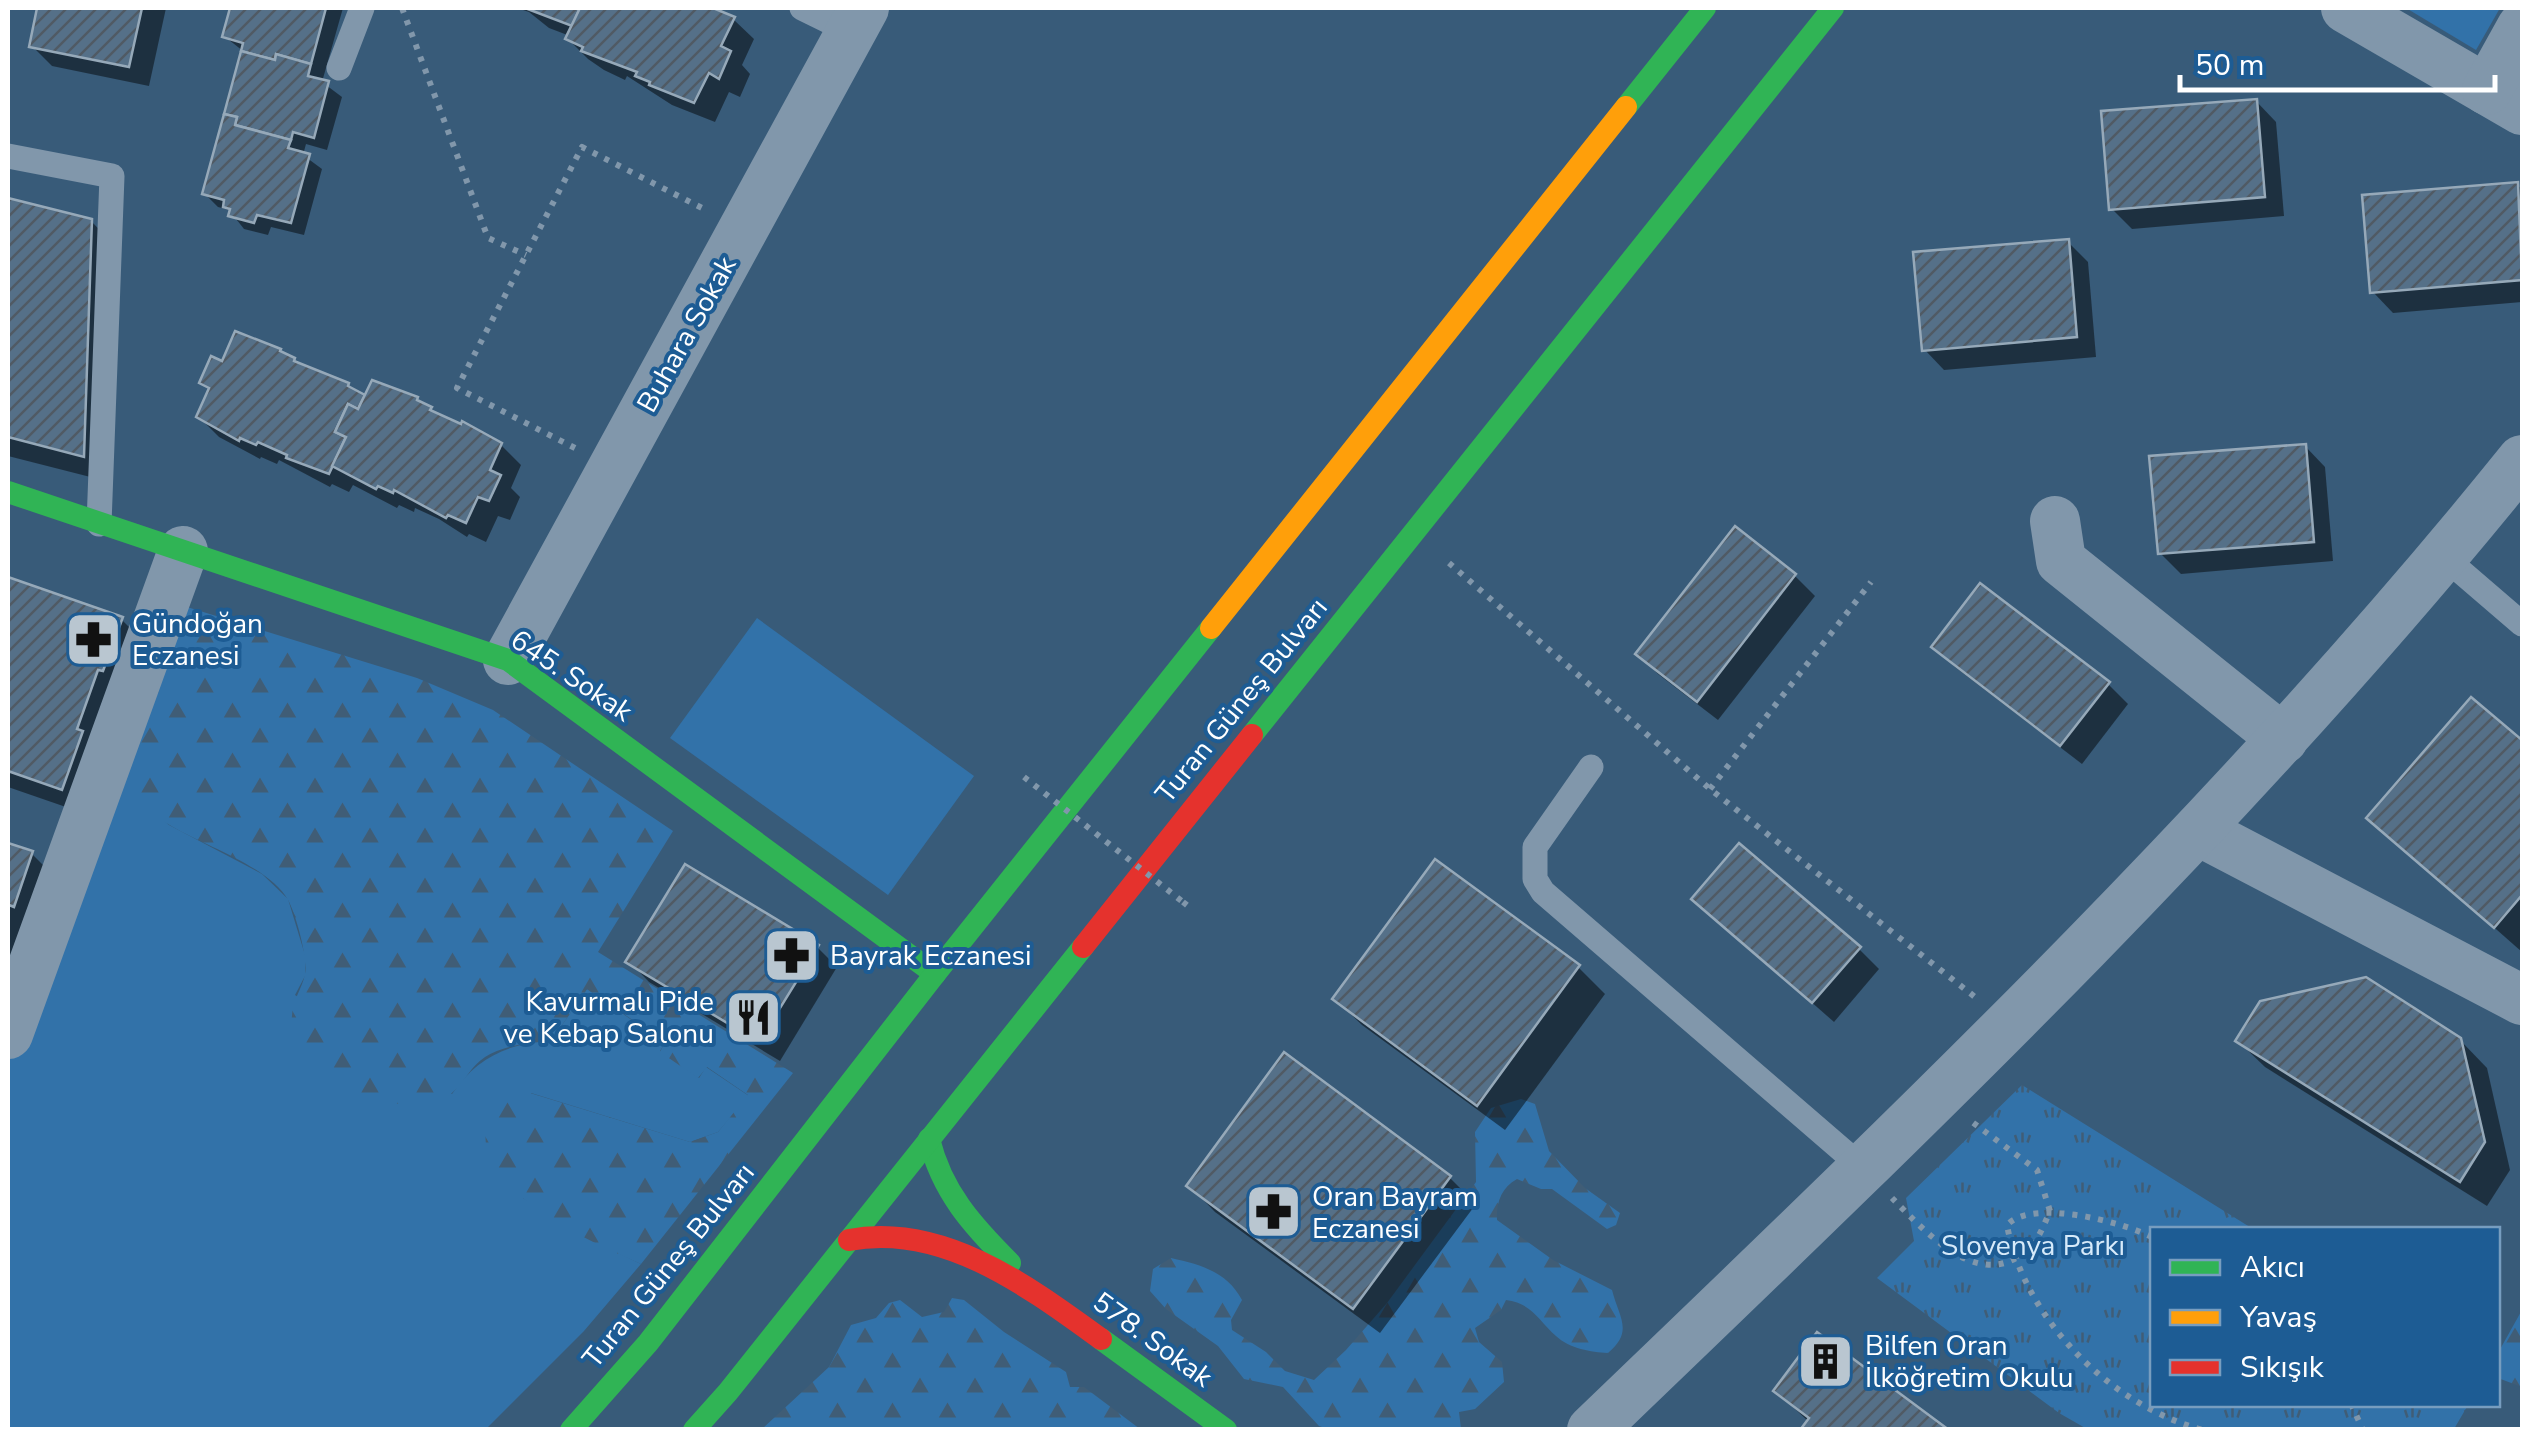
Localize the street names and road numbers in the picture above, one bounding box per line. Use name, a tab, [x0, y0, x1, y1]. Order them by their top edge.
street label: Buhara Sokak	[628, 249, 746, 419]
street label: Turan Güneş Bulvarı	[1147, 590, 1336, 811]
street label: 645. Sokak	[503, 621, 641, 731]
street label: Turan Güneş Bulvarı	[574, 1155, 763, 1376]
street label: 578. Sokak	[1085, 1283, 1221, 1397]

